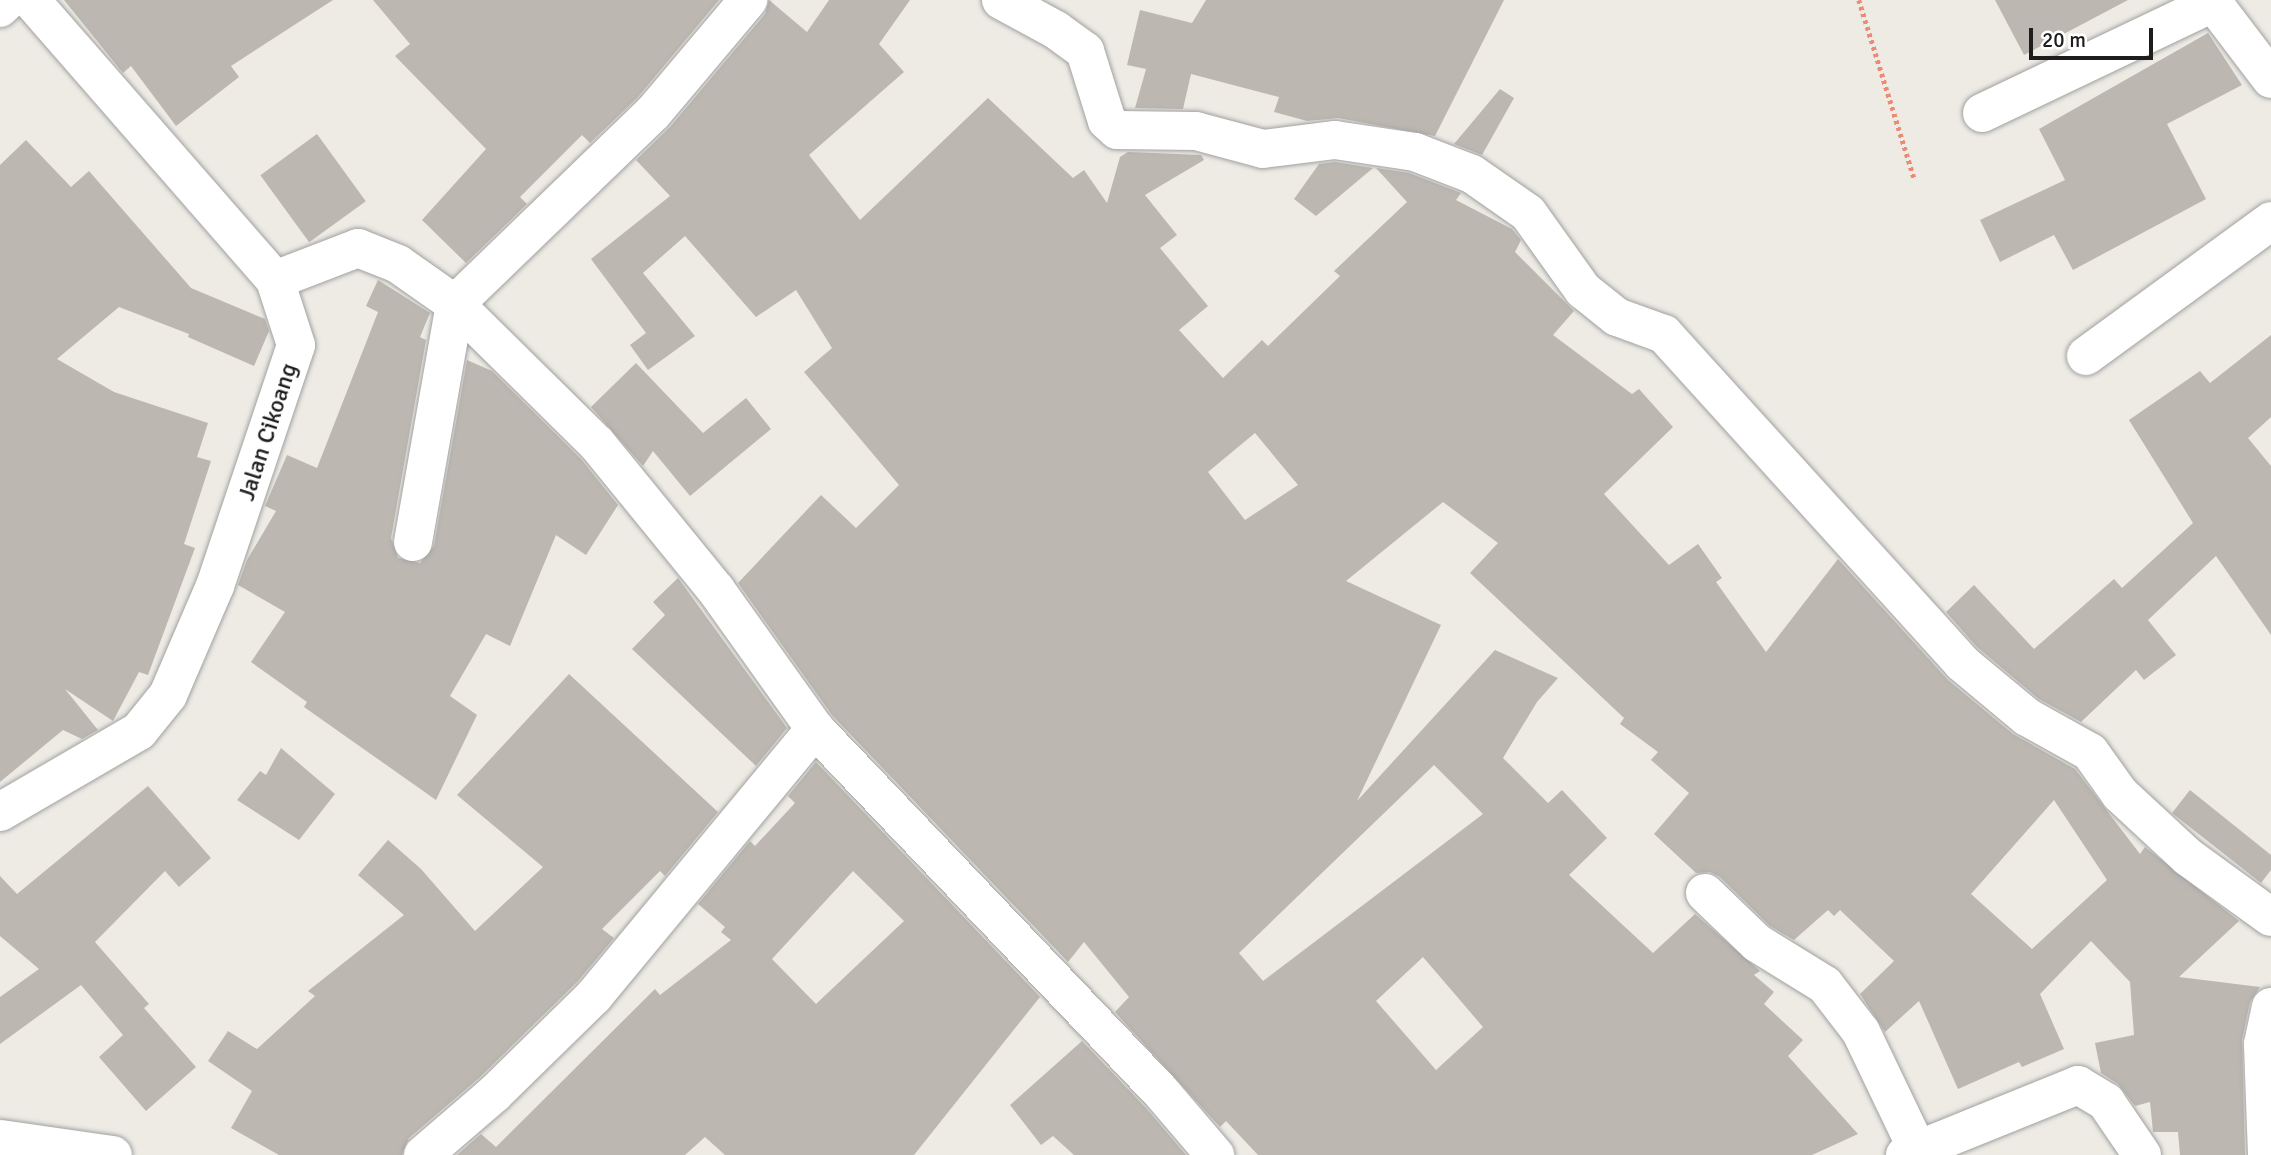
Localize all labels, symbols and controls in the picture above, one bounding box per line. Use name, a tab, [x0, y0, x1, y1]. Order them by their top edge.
scale bar	[2033, 14, 2157, 58]
text: 20 m	[2042, 27, 2086, 53]
street label: Jalan Cikoang	[232, 360, 304, 504]

